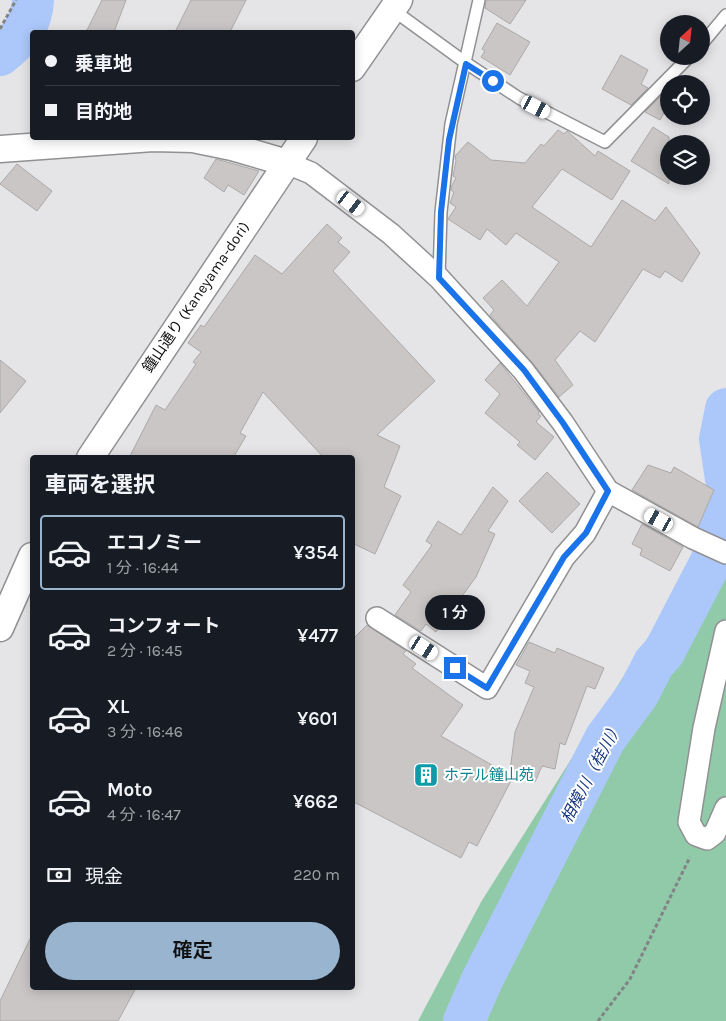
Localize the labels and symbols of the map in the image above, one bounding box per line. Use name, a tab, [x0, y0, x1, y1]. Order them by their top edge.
north arrow	[660, 15, 710, 65]
route start	[482, 70, 504, 92]
car	[519, 94, 552, 120]
car	[334, 188, 367, 218]
street label: 鐘山通り (Kaneyama-dori)	[139, 218, 253, 376]
car	[642, 506, 675, 534]
callout: 1 分	[425, 596, 485, 630]
car	[407, 634, 440, 662]
route end	[444, 657, 466, 679]
water label: 相模川（桂川）	[557, 718, 626, 826]
building icon: ホテル鐘山苑	[413, 762, 439, 788]
place label: ホテル鐘山苑	[444, 766, 534, 784]

